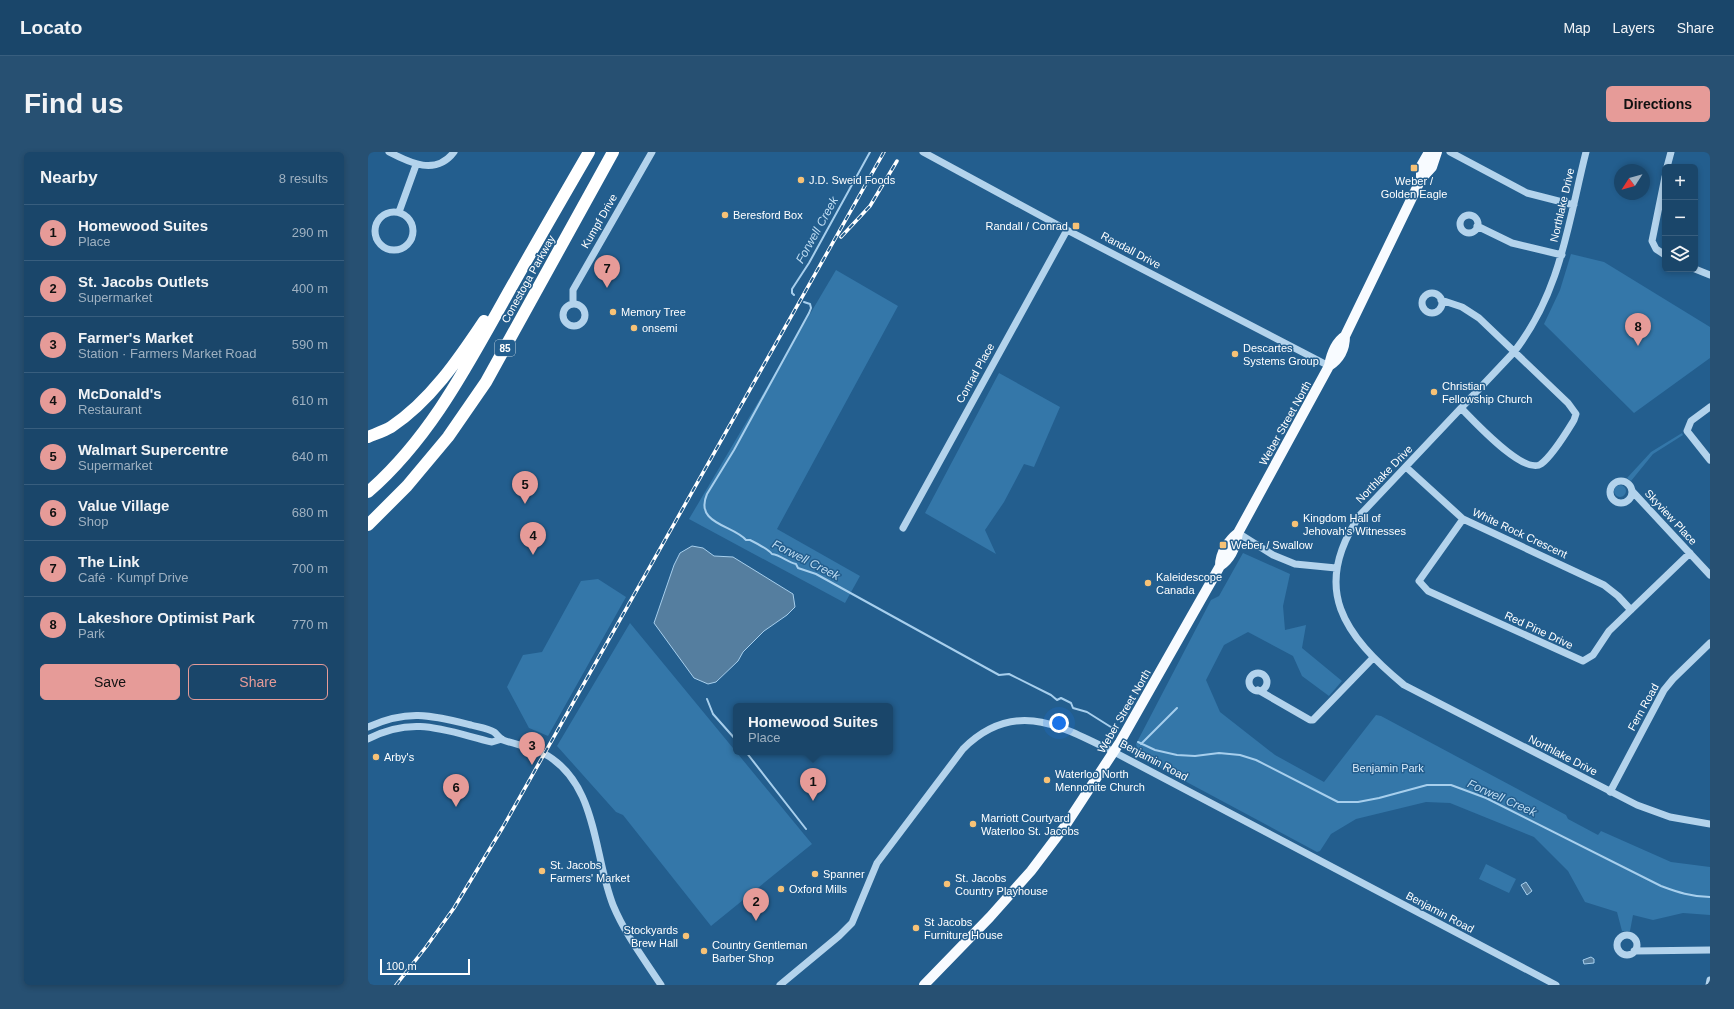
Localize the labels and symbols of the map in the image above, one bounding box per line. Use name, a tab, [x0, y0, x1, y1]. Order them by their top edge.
marker: Weber / Golden Eagle	[1409, 163, 1419, 173]
north arrow	[1614, 164, 1650, 200]
street label: Northlake Drive	[1548, 167, 1576, 243]
place label: J.D. Sweid Foods	[809, 174, 896, 186]
marker: J.D. Sweid Foods	[796, 175, 806, 185]
place label: Weber / Golden Eagle	[1381, 175, 1447, 200]
street label: Kumpf Drive	[579, 192, 619, 250]
water label: Forwell Creek	[793, 193, 842, 266]
place label: Beresford Box	[733, 209, 803, 221]
marker: Beresford Box	[720, 210, 730, 220]
place label: Randall / Conrad	[985, 220, 1068, 232]
marker: Randall / Conrad	[1071, 221, 1081, 231]
street label: Randall Drive	[1099, 229, 1163, 271]
street label: Conestoga Parkway	[499, 233, 557, 325]
pin: 7	[594, 255, 620, 288]
place label: Memory Tree	[621, 306, 686, 318]
marker: Memory Tree	[608, 307, 618, 317]
pin: 8	[1625, 313, 1651, 346]
place label: onsemi	[642, 322, 677, 334]
marker: onsemi	[629, 323, 639, 333]
road number: 85	[495, 340, 515, 356]
street label: Conrad Place	[954, 341, 996, 405]
place label: Descartes Systems Group	[1243, 342, 1319, 367]
marker: Descartes Systems Group	[1230, 349, 1240, 359]
street label: Weber Street North	[1257, 379, 1313, 467]
place label: Christian Fellowship Church	[1442, 380, 1532, 405]
marker: Christian Fellowship Church	[1429, 387, 1439, 397]
street label: Northlake Drive	[1353, 443, 1415, 505]
pin: 5	[512, 471, 538, 504]
street label: Skyview Place	[1642, 487, 1700, 547]
street label: White Rock Crescent	[1471, 506, 1569, 560]
place label: Kingdom Hall of Jehovah's Witnesses	[1303, 512, 1406, 537]
marker: Kingdom Hall of Jehovah's Witnesses	[1290, 519, 1300, 529]
pin: 4	[520, 522, 546, 555]
water label: Forwell Creek	[770, 537, 843, 583]
place label: Weber / Swallow	[1231, 539, 1313, 551]
marker: Weber / Swallow	[1218, 540, 1228, 550]
place label: Kaleidescope Canada	[1156, 571, 1222, 596]
marker: Kaleidescope Canada	[1143, 578, 1153, 588]
street label: Red Pine Drive	[1503, 609, 1575, 651]
street label: Weber Street North	[1095, 667, 1153, 755]
street label: Fern Road	[1625, 681, 1661, 733]
your location	[1049, 713, 1069, 733]
pin: 3	[519, 732, 545, 765]
street label: Northlake Drive	[1527, 732, 1599, 778]
street label: Benjamin Road	[1118, 737, 1190, 783]
place label: Arby's	[384, 751, 415, 763]
marker: Arby's	[371, 752, 381, 762]
park label: Benjamin Park	[1352, 762, 1424, 774]
pin: 1	[800, 768, 826, 801]
place label: Waterloo North Mennonite Church	[1055, 768, 1145, 793]
pin: 6	[443, 774, 469, 807]
marker: Waterloo North Mennonite Church	[1042, 775, 1052, 785]
water label: Forwell Creek	[1465, 777, 1540, 820]
place label: Marriott Courtyard Waterloo St. Jacobs	[981, 812, 1080, 837]
marker: Marriott Courtyard Waterloo St. Jacobs	[968, 819, 978, 829]
place label: St. Jacobs Farmers' Market	[550, 859, 630, 884]
marker: St. Jacobs Farmers' Market	[537, 866, 547, 876]
place label: Spanner	[823, 868, 865, 880]
marker: Spanner	[810, 869, 820, 879]
place label: St. Jacobs Country Playhouse	[955, 872, 1048, 897]
marker: St. Jacobs Country Playhouse	[942, 879, 952, 889]
place label: Oxford Mills	[789, 883, 848, 895]
marker: Oxford Mills	[776, 884, 786, 894]
pin: 2	[743, 888, 769, 921]
street label: Benjamin Road	[1404, 889, 1476, 935]
place label: St Jacobs Furniture House	[924, 916, 1003, 941]
marker: St Jacobs Furniture House	[911, 923, 921, 933]
place label: Stockyards Brew Hall	[624, 924, 678, 949]
marker: Stockyards Brew Hall	[681, 931, 691, 941]
place label: Country Gentleman Barber Shop	[712, 939, 807, 964]
marker: Country Gentleman Barber Shop	[699, 946, 709, 956]
scale bar	[380, 957, 470, 976]

